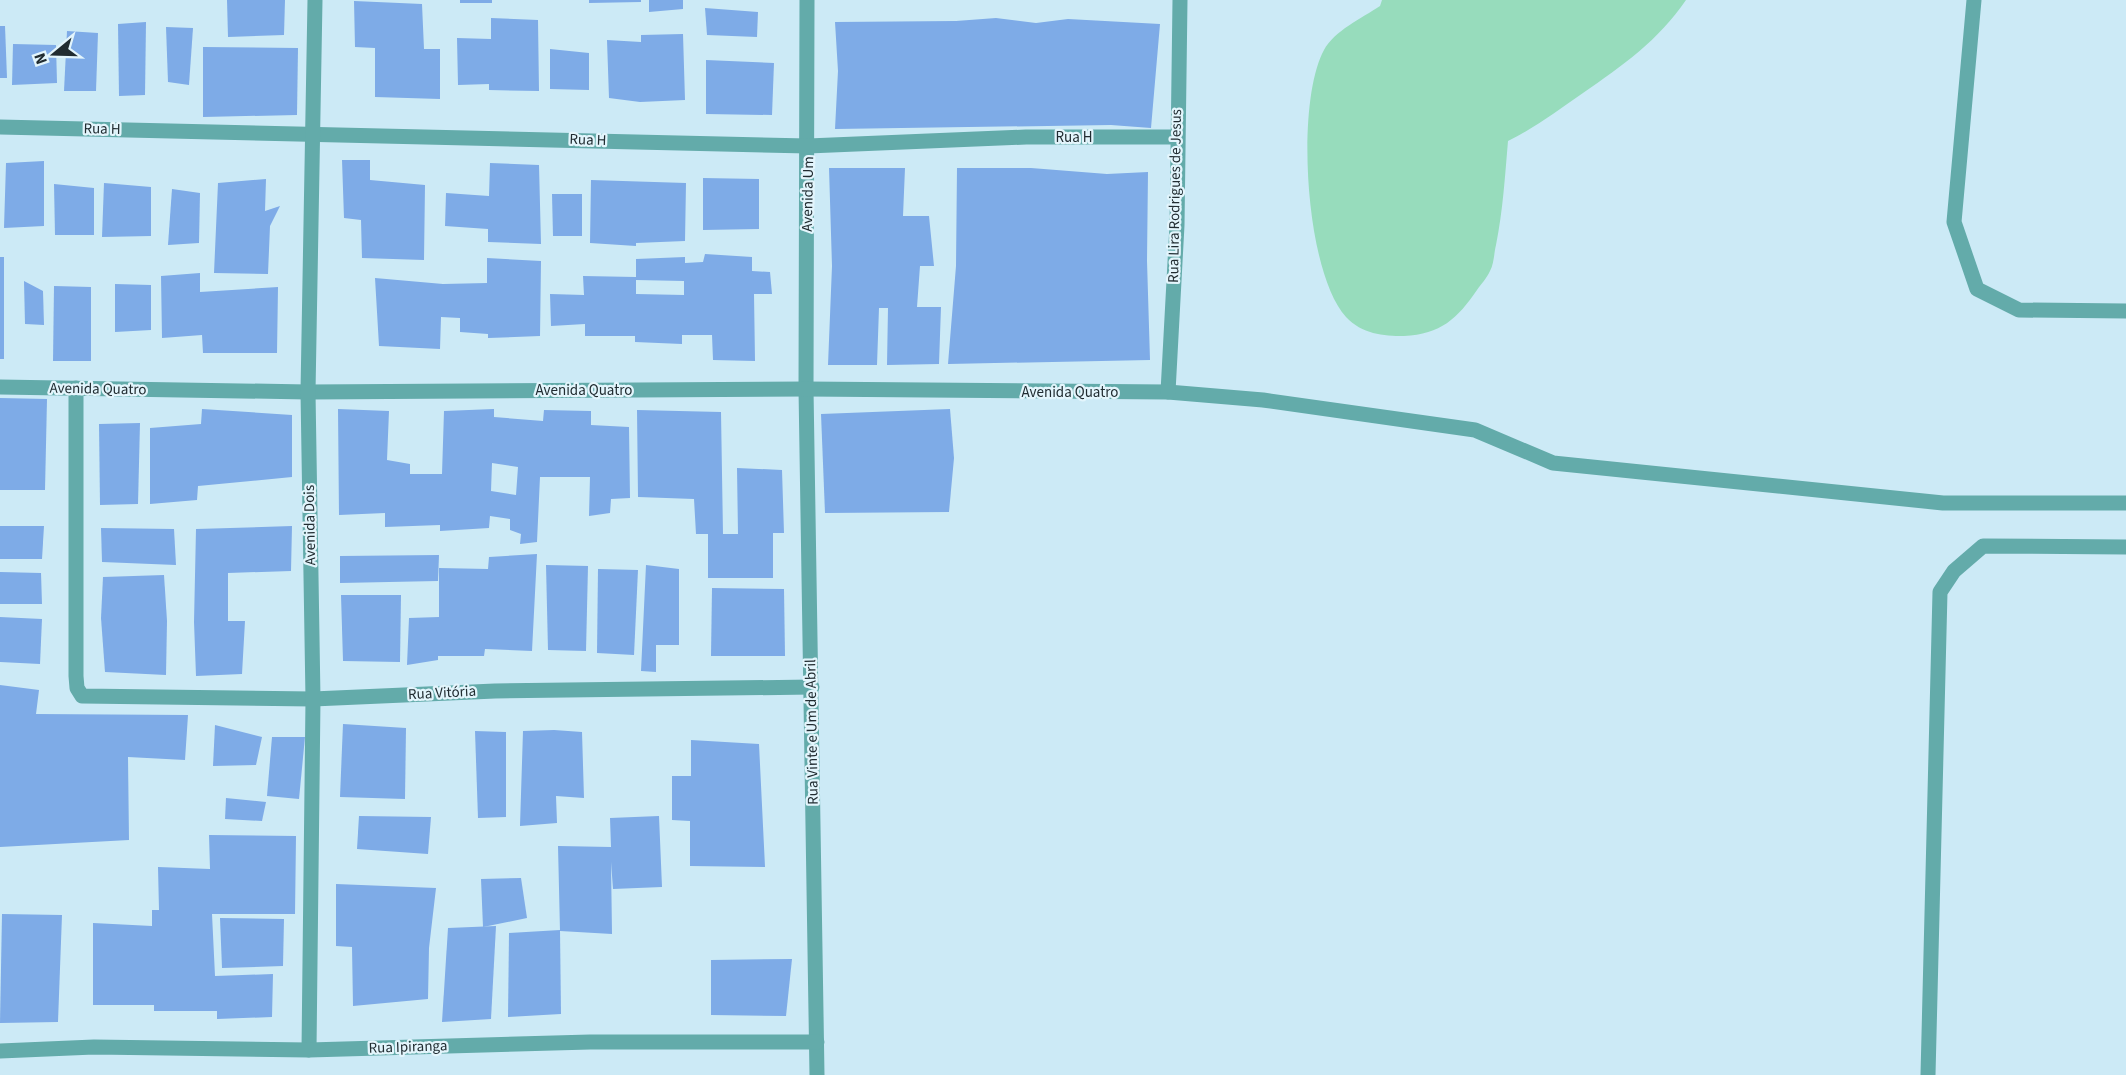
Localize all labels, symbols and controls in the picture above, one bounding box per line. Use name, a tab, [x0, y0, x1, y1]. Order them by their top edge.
north arrow	[24, 24, 84, 84]
text: N	[29, 50, 53, 67]
street label: Rua Lira Rodrigues de Jesus	[1163, 109, 1187, 283]
street label: Rua H	[83, 118, 121, 140]
street label: Rua H	[1055, 127, 1093, 148]
street label: Rua H	[569, 129, 607, 151]
street label: Avenida Um	[797, 156, 819, 232]
street label: Avenida Quatro	[49, 378, 147, 400]
street label: Avenida Quatro	[536, 380, 632, 401]
street label: Avenida Quatro	[1022, 382, 1118, 403]
street label: Avenida Dois	[299, 485, 321, 565]
street label: Rua Vinte e Um de Abril	[800, 659, 824, 805]
street label: Rua Vitória	[407, 681, 477, 705]
street label: Rua Ipiranga	[368, 1035, 448, 1059]

